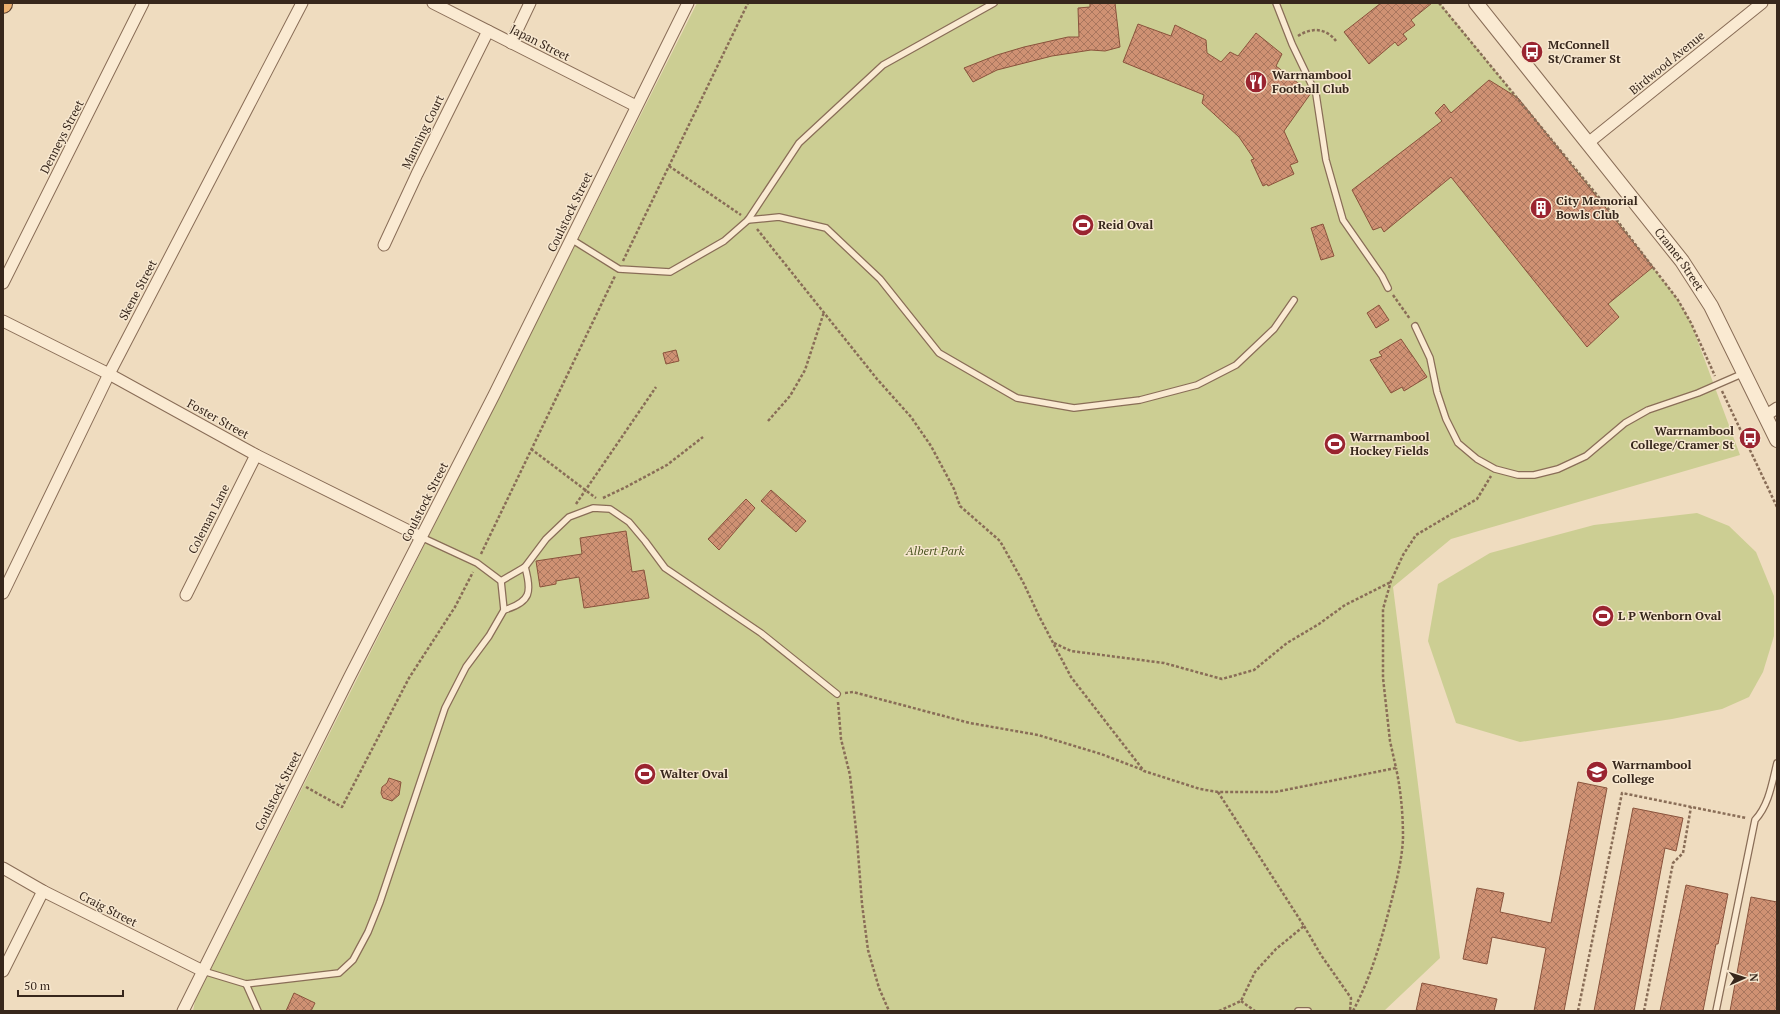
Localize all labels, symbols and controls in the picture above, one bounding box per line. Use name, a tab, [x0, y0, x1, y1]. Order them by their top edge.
street label: Japan Street	[508, 21, 573, 64]
street label: Birdwood Avenue	[1626, 28, 1707, 98]
place label: McConnell St/Cramer St	[1548, 37, 1621, 66]
bus stop icon: McConnell St/Cramer St	[1519, 39, 1545, 65]
place label: Warrnambool Football Club	[1272, 67, 1351, 96]
restaurant icon: Warrnambool Football Club	[1243, 69, 1269, 95]
street label: Manning Court	[398, 92, 447, 171]
street label: Denneys Street	[37, 97, 87, 176]
street label: Coulstock Street	[544, 169, 596, 254]
place label: City Memorial Bowls Club	[1556, 193, 1638, 222]
building icon: City Memorial Bowls Club	[1528, 195, 1554, 221]
sports icon: Reid Oval	[1070, 212, 1096, 238]
place label: Reid Oval	[1098, 217, 1153, 232]
street label: Cramer Street	[1651, 224, 1707, 294]
street label: Skene Street	[115, 256, 160, 323]
street label: Foster Street	[185, 395, 252, 442]
place label: Warrnambool College/Cramer St	[1630, 423, 1734, 452]
bus stop icon: Warrnambool College/Cramer St	[1737, 425, 1763, 451]
place label: Warrnambool Hockey Fields	[1350, 429, 1429, 458]
sports icon: Warrnambool Hockey Fields	[1322, 431, 1348, 457]
street label: Coulstock Street	[398, 459, 451, 544]
street label: Coleman Lane	[185, 482, 232, 556]
park label: Albert Park	[905, 543, 964, 558]
sports icon: L P Wenborn Oval	[1590, 603, 1616, 629]
place label: L P Wenborn Oval	[1618, 608, 1721, 623]
street label: Coulstock Street	[251, 748, 304, 833]
place label: Warrnambool College	[1612, 757, 1691, 786]
school or university icon: Warrnambool College	[1584, 759, 1610, 785]
sports icon: Walter Oval	[632, 761, 658, 787]
place label: Walter Oval	[660, 766, 728, 781]
street label: Craig Street	[77, 888, 140, 930]
north arrow	[1724, 958, 1764, 998]
scale bar	[18, 972, 123, 998]
text: N	[1747, 973, 1761, 983]
text: 50 m	[24, 978, 51, 993]

